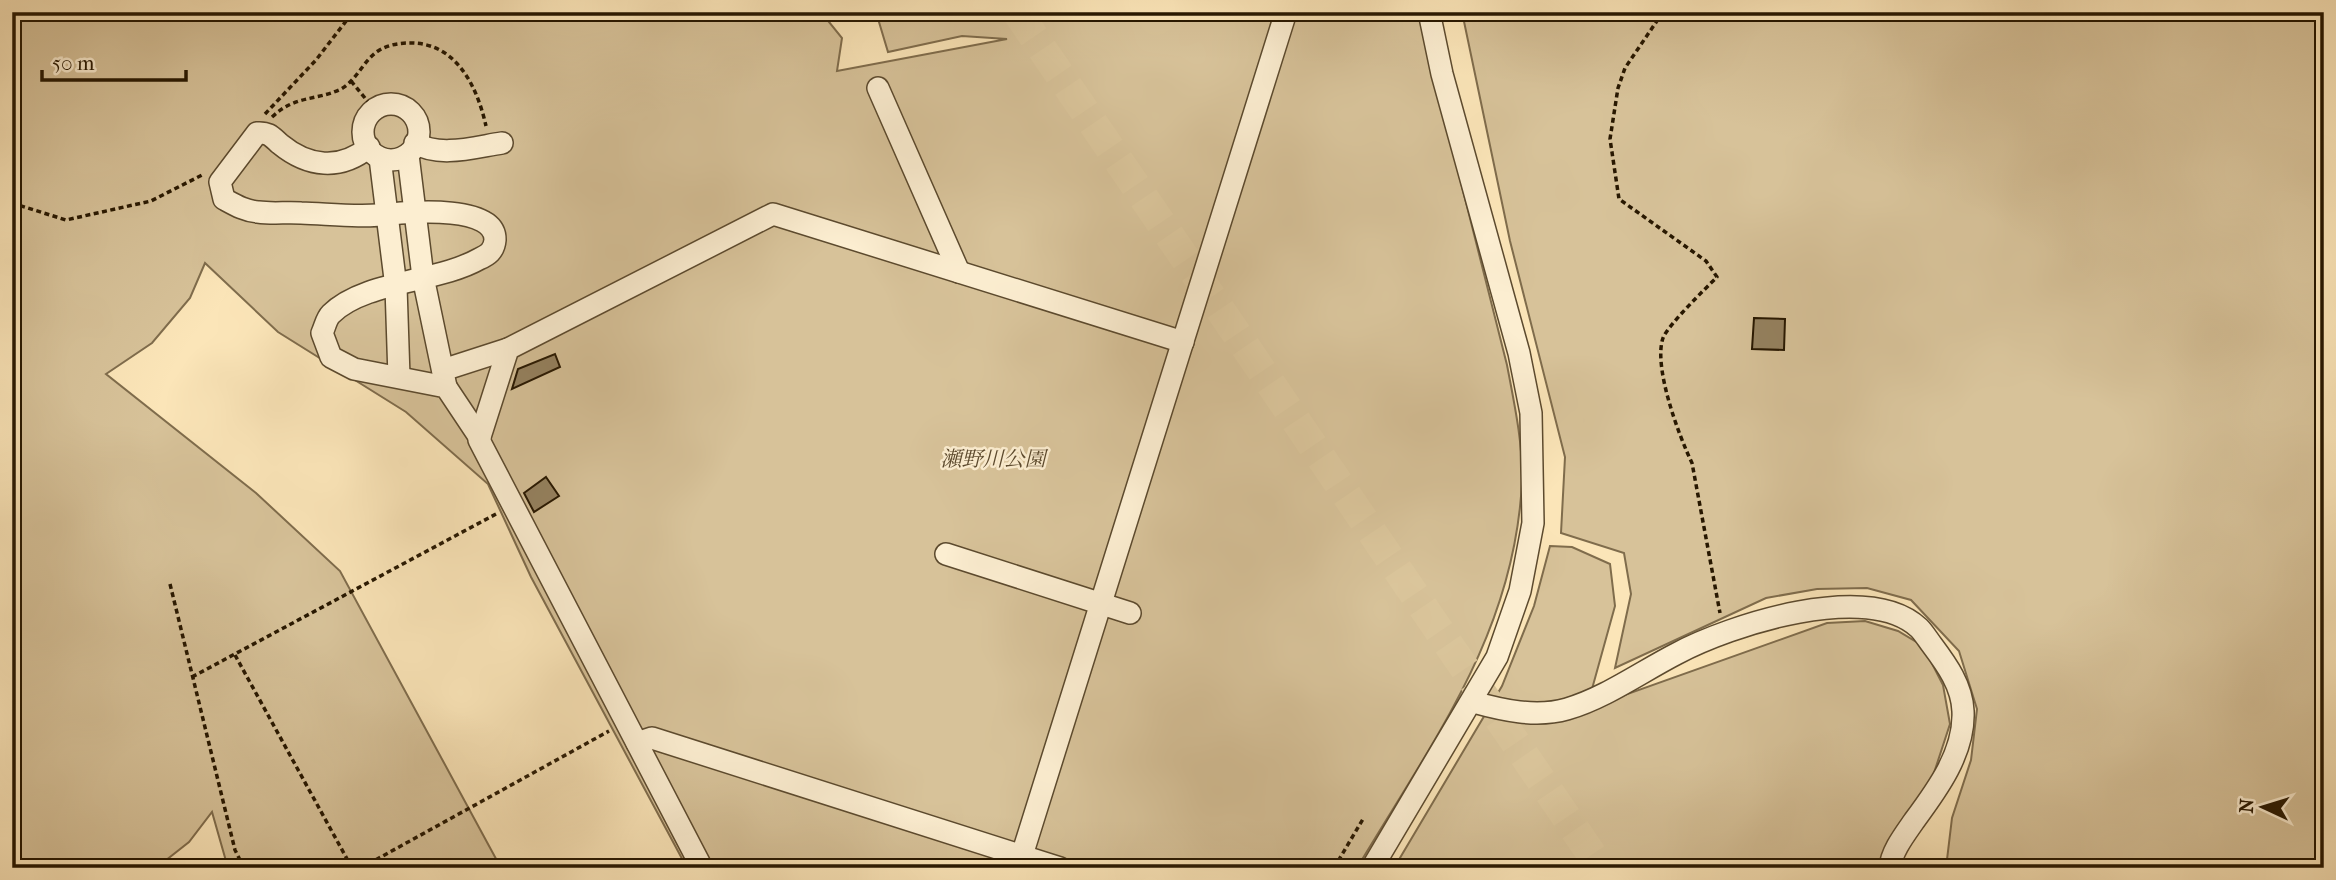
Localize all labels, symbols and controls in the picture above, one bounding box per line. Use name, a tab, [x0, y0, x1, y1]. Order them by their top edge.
scale bar	[42, 38, 186, 82]
text: 50 m	[52, 51, 95, 75]
park label: 瀬野川公園	[941, 447, 1048, 471]
north arrow	[2228, 772, 2298, 842]
text: N	[2236, 797, 2259, 814]

